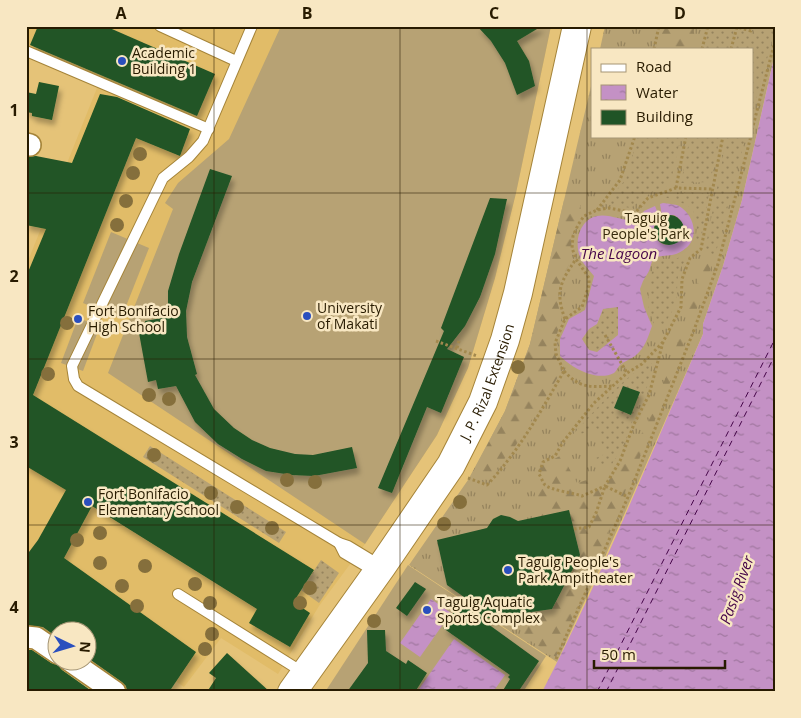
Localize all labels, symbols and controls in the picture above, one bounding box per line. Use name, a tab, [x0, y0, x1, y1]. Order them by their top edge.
text: A	[115, 2, 127, 24]
text: B	[302, 2, 312, 24]
text: C	[489, 2, 499, 24]
text: D	[674, 2, 686, 24]
place label: Academic Building 1	[132, 43, 197, 78]
legend	[591, 48, 754, 138]
marker: Academic Building 1	[116, 55, 128, 67]
text: Road	[636, 56, 672, 76]
text: Water	[636, 82, 678, 102]
text: 1	[9, 99, 19, 121]
text: Building	[636, 106, 693, 126]
park label: Taguig People's Park	[602, 208, 690, 243]
water label: The Lagoon	[581, 243, 657, 263]
text: 2	[9, 265, 19, 287]
place label: University of Makati	[317, 298, 383, 333]
place label: Fort Bonifacio High School	[88, 301, 179, 336]
marker: University of Makati	[301, 310, 313, 322]
marker: Fort Bonifacio High School	[72, 313, 84, 325]
street label: J. P. Rizal Extension	[454, 321, 518, 445]
text: 3	[9, 431, 19, 453]
place label: Fort Bonifacio Elementary School	[98, 484, 219, 519]
marker: Fort Bonifacio Elementary School	[82, 496, 94, 508]
place label: Taguig People's Park Ampitheater	[518, 552, 633, 587]
water label: Pasig River	[714, 552, 758, 627]
marker: Taguig People's Park Ampitheater	[502, 564, 514, 576]
place label: Taguig Aquatic Sports Complex	[437, 592, 541, 627]
text: 4	[9, 596, 19, 618]
marker: Taguig Aquatic Sports Complex	[421, 604, 433, 616]
north arrow	[48, 620, 98, 670]
scale bar	[594, 638, 725, 670]
text: N	[75, 641, 95, 654]
text: 50 m	[601, 644, 636, 664]

